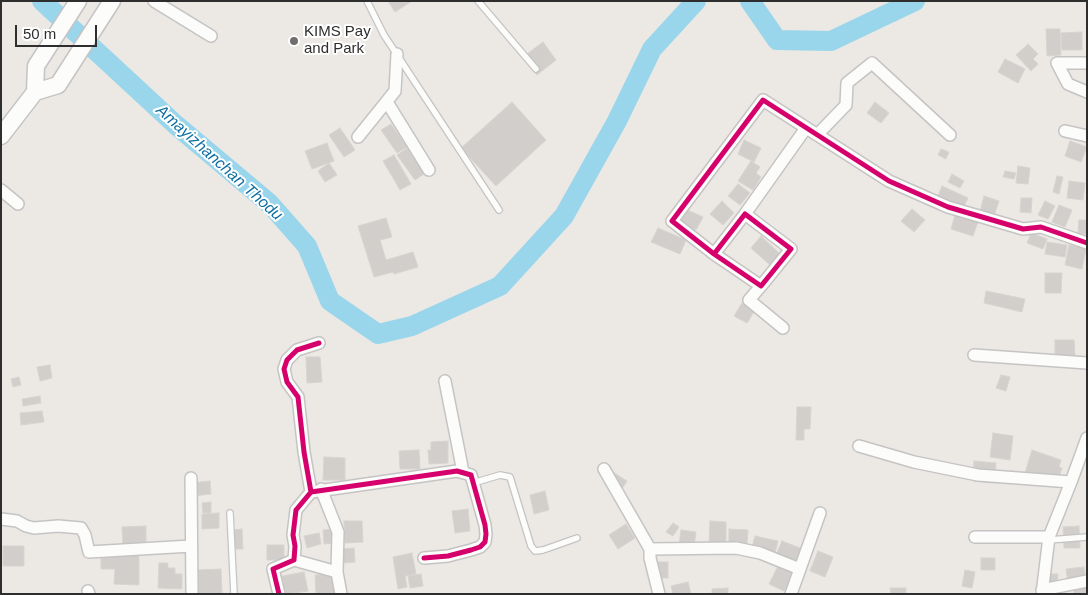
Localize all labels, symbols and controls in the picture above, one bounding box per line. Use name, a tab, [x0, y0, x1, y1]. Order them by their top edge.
scale bar	[18, 15, 100, 47]
place label: KIMS Pay and Park	[304, 23, 371, 58]
text: 50 m	[23, 25, 56, 42]
marker: KIMS Pay and Park	[288, 35, 300, 47]
water label: Amayizhanchan Thodu	[152, 101, 286, 225]

